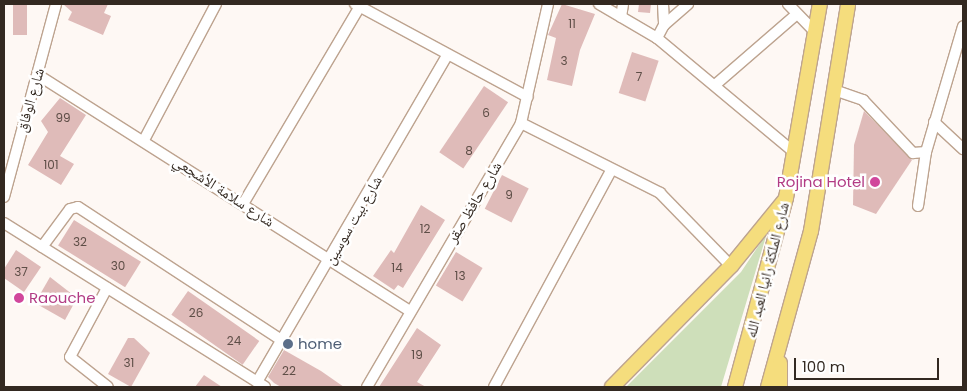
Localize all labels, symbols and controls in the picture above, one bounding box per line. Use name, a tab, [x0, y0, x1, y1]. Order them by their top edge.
house number: 11	[568, 17, 576, 31]
house number: 3	[560, 54, 568, 68]
street label: شارع الوفاق	[12, 66, 48, 134]
house number: 7	[636, 70, 642, 84]
house number: 6	[482, 106, 490, 120]
house number: 99	[55, 111, 71, 125]
house number: 8	[465, 144, 473, 158]
street label: شارع سلامة الأشجعي	[170, 152, 278, 230]
house number: 101	[43, 158, 59, 172]
street label: شارع حافظ صقر	[443, 158, 505, 246]
street label: شارع بيت سوسين	[320, 173, 386, 267]
place label: Rojina Hotel	[777, 173, 865, 191]
marker: Rojina Hotel	[869, 176, 881, 188]
house number: 9	[505, 188, 513, 202]
street label: شارع الملكة رانيا العبد الله	[741, 200, 793, 340]
house number: 12	[420, 222, 430, 236]
house number: 32	[73, 235, 87, 249]
house number: 30	[111, 259, 125, 273]
house number: 14	[391, 261, 403, 275]
house number: 37	[14, 265, 28, 279]
house number: 13	[455, 269, 465, 283]
place label: Raouche	[29, 289, 95, 307]
marker: Raouche	[13, 292, 25, 304]
house number: 26	[189, 306, 203, 320]
house number: 24	[227, 334, 241, 348]
place label: home	[298, 335, 342, 353]
marker: home	[282, 338, 294, 350]
house number: 19	[411, 348, 423, 362]
scale bar	[797, 348, 942, 380]
house number: 31	[124, 356, 134, 370]
text: 100 m	[802, 356, 845, 377]
house number: 22	[282, 364, 296, 378]

